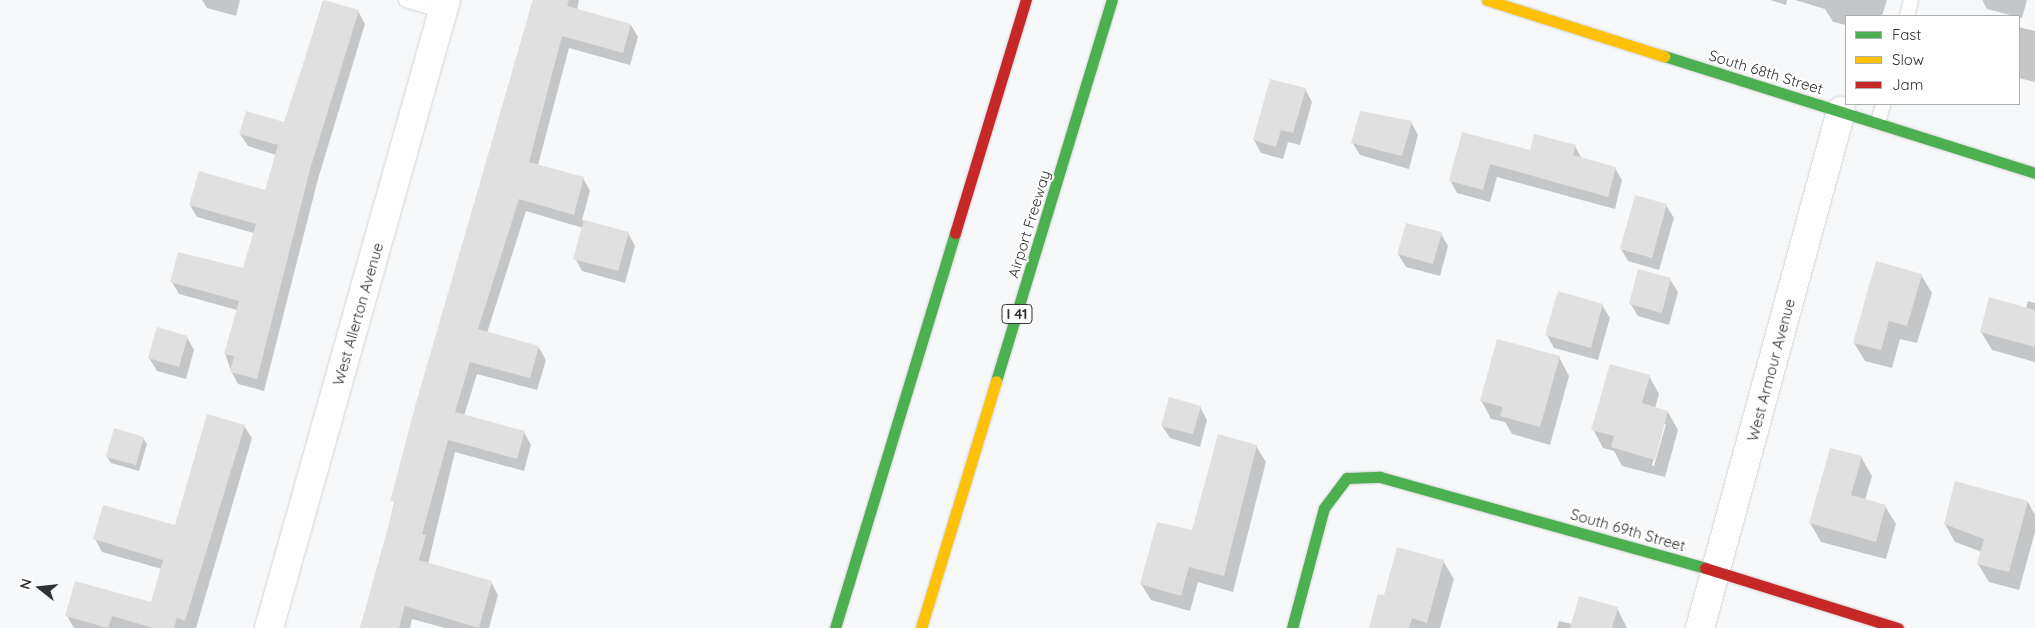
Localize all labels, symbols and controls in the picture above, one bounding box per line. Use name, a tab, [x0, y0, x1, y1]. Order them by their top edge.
legend	[1845, 15, 2020, 105]
text: Fast	[1892, 25, 1921, 44]
street label: South 68th Street	[1707, 46, 1825, 98]
text: Slow	[1892, 50, 1924, 69]
text: Jam	[1892, 75, 1923, 94]
street label: Airport Freeway	[1004, 168, 1054, 280]
street label: West Allerton Avenue	[329, 240, 387, 388]
street label: West Armour Avenue	[1743, 297, 1799, 443]
road number: I 41	[1001, 302, 1033, 326]
street label: South 69th Street	[1568, 505, 1688, 555]
north arrow	[15, 563, 65, 613]
text: N	[16, 576, 36, 591]

